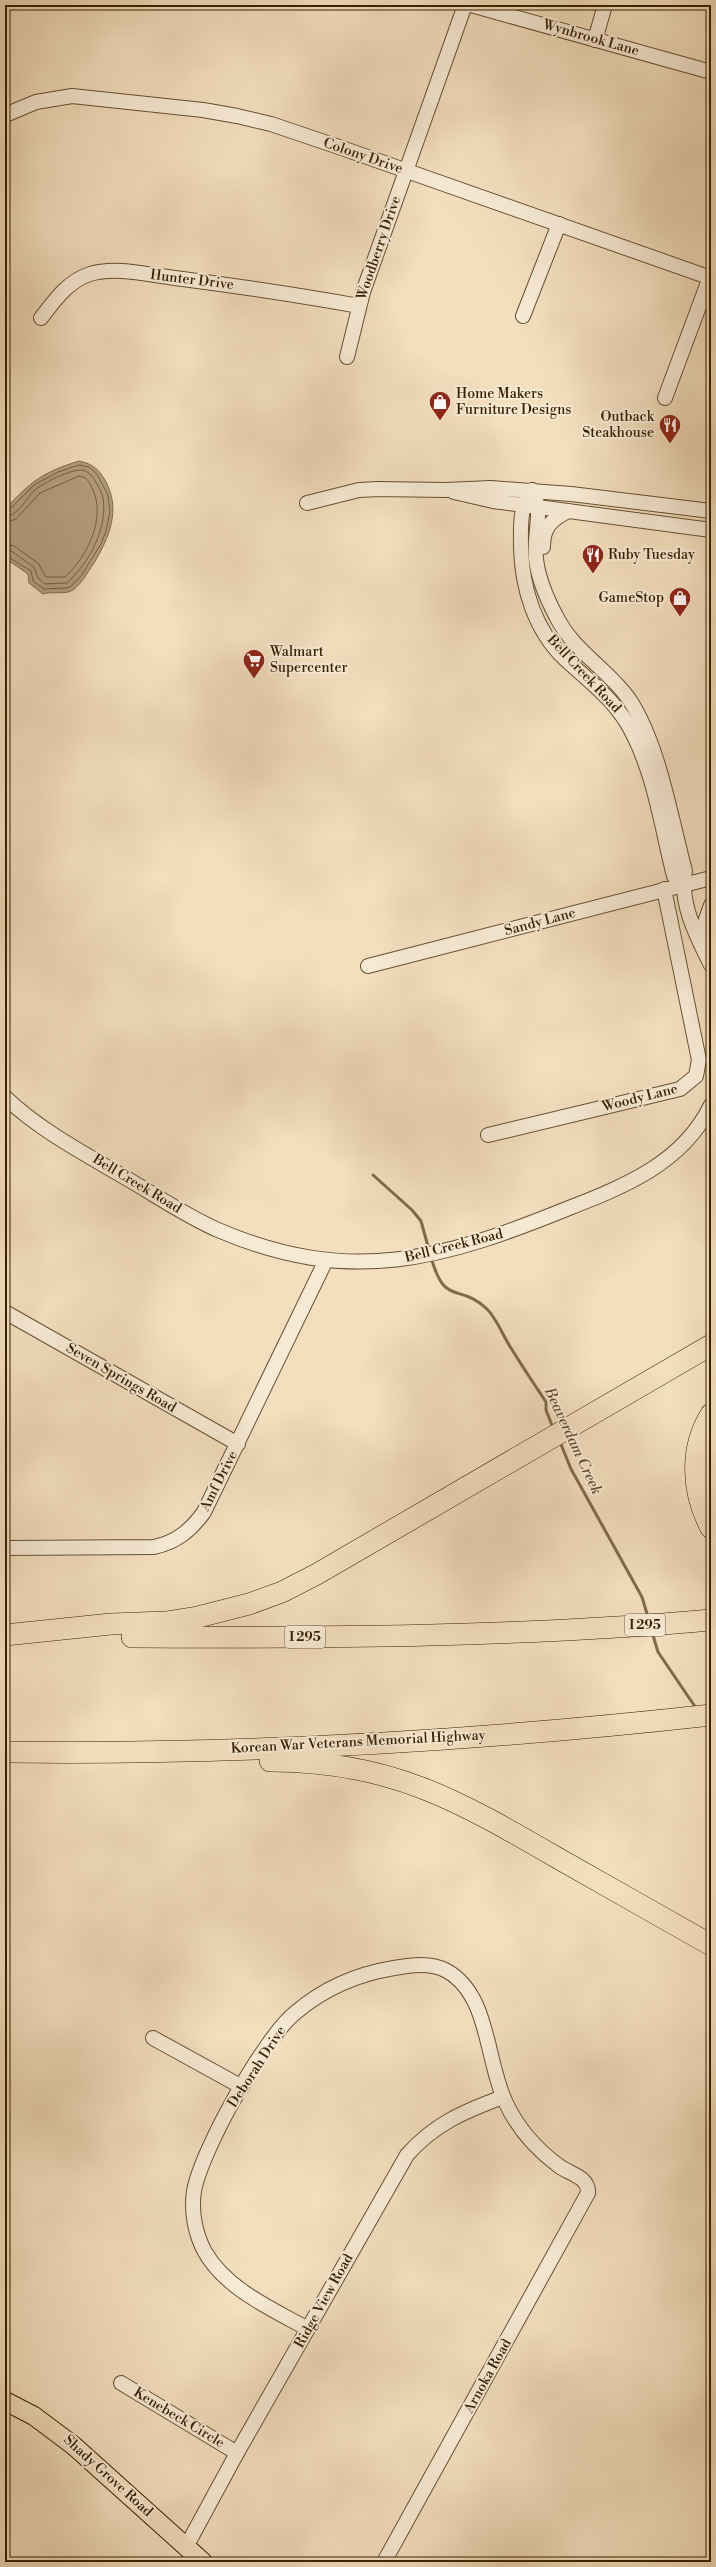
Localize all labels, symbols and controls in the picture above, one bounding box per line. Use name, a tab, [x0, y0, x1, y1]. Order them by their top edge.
street label: Wynbrook Lane	[540, 15, 641, 60]
street label: Colony Drive	[321, 134, 405, 178]
street label: Woodberry Drive	[352, 194, 405, 303]
street label: Hunter Drive	[149, 266, 235, 294]
place label: Home Makers Furniture Designs	[456, 385, 571, 419]
shop icon: Home Makers Furniture Designs	[427, 389, 453, 422]
place label: Outback Steakhouse	[582, 408, 655, 442]
restaurant icon: Outback Steakhouse	[657, 412, 683, 445]
restaurant icon: Ruby Tuesday	[580, 542, 606, 575]
place label: Ruby Tuesday	[608, 546, 695, 564]
shop icon: GameStop	[667, 585, 693, 618]
place label: GameStop	[598, 589, 664, 607]
street label: Bell Creek Road	[542, 630, 625, 717]
place label: Walmart Supercenter	[269, 643, 348, 677]
supermarket icon: Walmart Supercenter	[241, 647, 267, 680]
street label: Sandy Lane	[502, 904, 578, 940]
street label: Woody Lane	[599, 1080, 680, 1116]
street label: Bell Creek Road	[88, 1150, 185, 1218]
street label: Bell Creek Road	[402, 1225, 505, 1267]
street label: Seven Springs Road	[63, 1339, 179, 1417]
water label: Beaverdam Creek	[539, 1383, 606, 1498]
street label: Amf Drive	[196, 1448, 242, 1515]
road number: I 295	[625, 1614, 665, 1636]
road number: I 295	[285, 1626, 325, 1648]
street label: Korean War Veterans Memorial Highway	[230, 1726, 486, 1758]
street label: Deborah Drive	[224, 2023, 290, 2111]
street label: Ridge View Road	[291, 2251, 357, 2351]
street label: Arnoka Road	[460, 2336, 516, 2417]
street label: Kenebeck Circle	[130, 2384, 228, 2452]
street label: Shady Grove Road	[60, 2431, 156, 2521]

